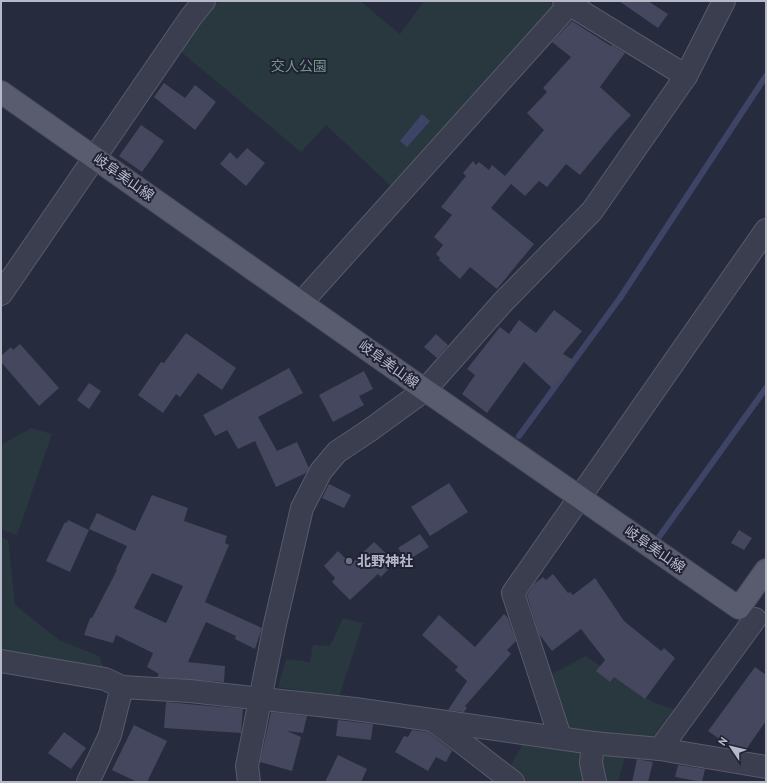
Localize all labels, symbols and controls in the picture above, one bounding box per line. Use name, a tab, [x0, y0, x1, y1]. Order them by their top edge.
park label: 交人公園	[271, 57, 327, 75]
street label: 岐阜美山線	[90, 150, 158, 204]
street label: 岐阜美山線	[355, 336, 423, 392]
street label: 岐阜美山線	[621, 522, 689, 576]
place label: 北野神社	[357, 552, 413, 570]
marker: 北野神社	[344, 556, 354, 566]
north arrow	[711, 727, 751, 767]
text: N	[715, 734, 731, 748]

